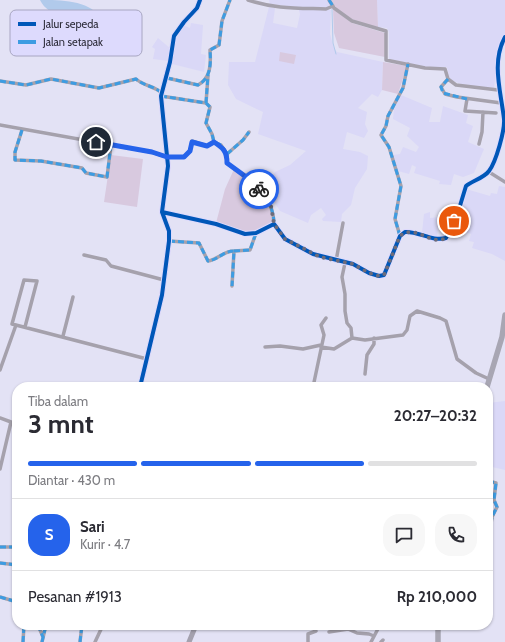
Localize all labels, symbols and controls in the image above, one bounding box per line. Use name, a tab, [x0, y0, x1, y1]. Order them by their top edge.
legend	[10, 10, 142, 56]
text: Jalur sepeda	[42, 17, 99, 31]
text: Jalan setapak	[42, 35, 103, 49]
pin	[79, 125, 113, 159]
icon: home	[85, 131, 107, 153]
courier	[239, 169, 279, 209]
icon: bike	[248, 178, 270, 200]
pin	[437, 204, 471, 238]
icon: bag	[443, 210, 465, 232]
text: Tiba dalam	[28, 393, 88, 409]
text: 20:27–20:32	[394, 407, 477, 425]
text: 3 mnt	[28, 408, 94, 440]
text: Diantar · 430 m	[28, 472, 115, 488]
button: chat	[383, 514, 425, 556]
button: phone	[435, 514, 477, 556]
text: Sari	[80, 518, 105, 536]
text: S	[45, 526, 53, 544]
text: Kurir · 4.7	[80, 536, 130, 552]
text: Pesanan #1913	[28, 588, 122, 606]
text: Rp 210,000	[397, 588, 477, 606]

